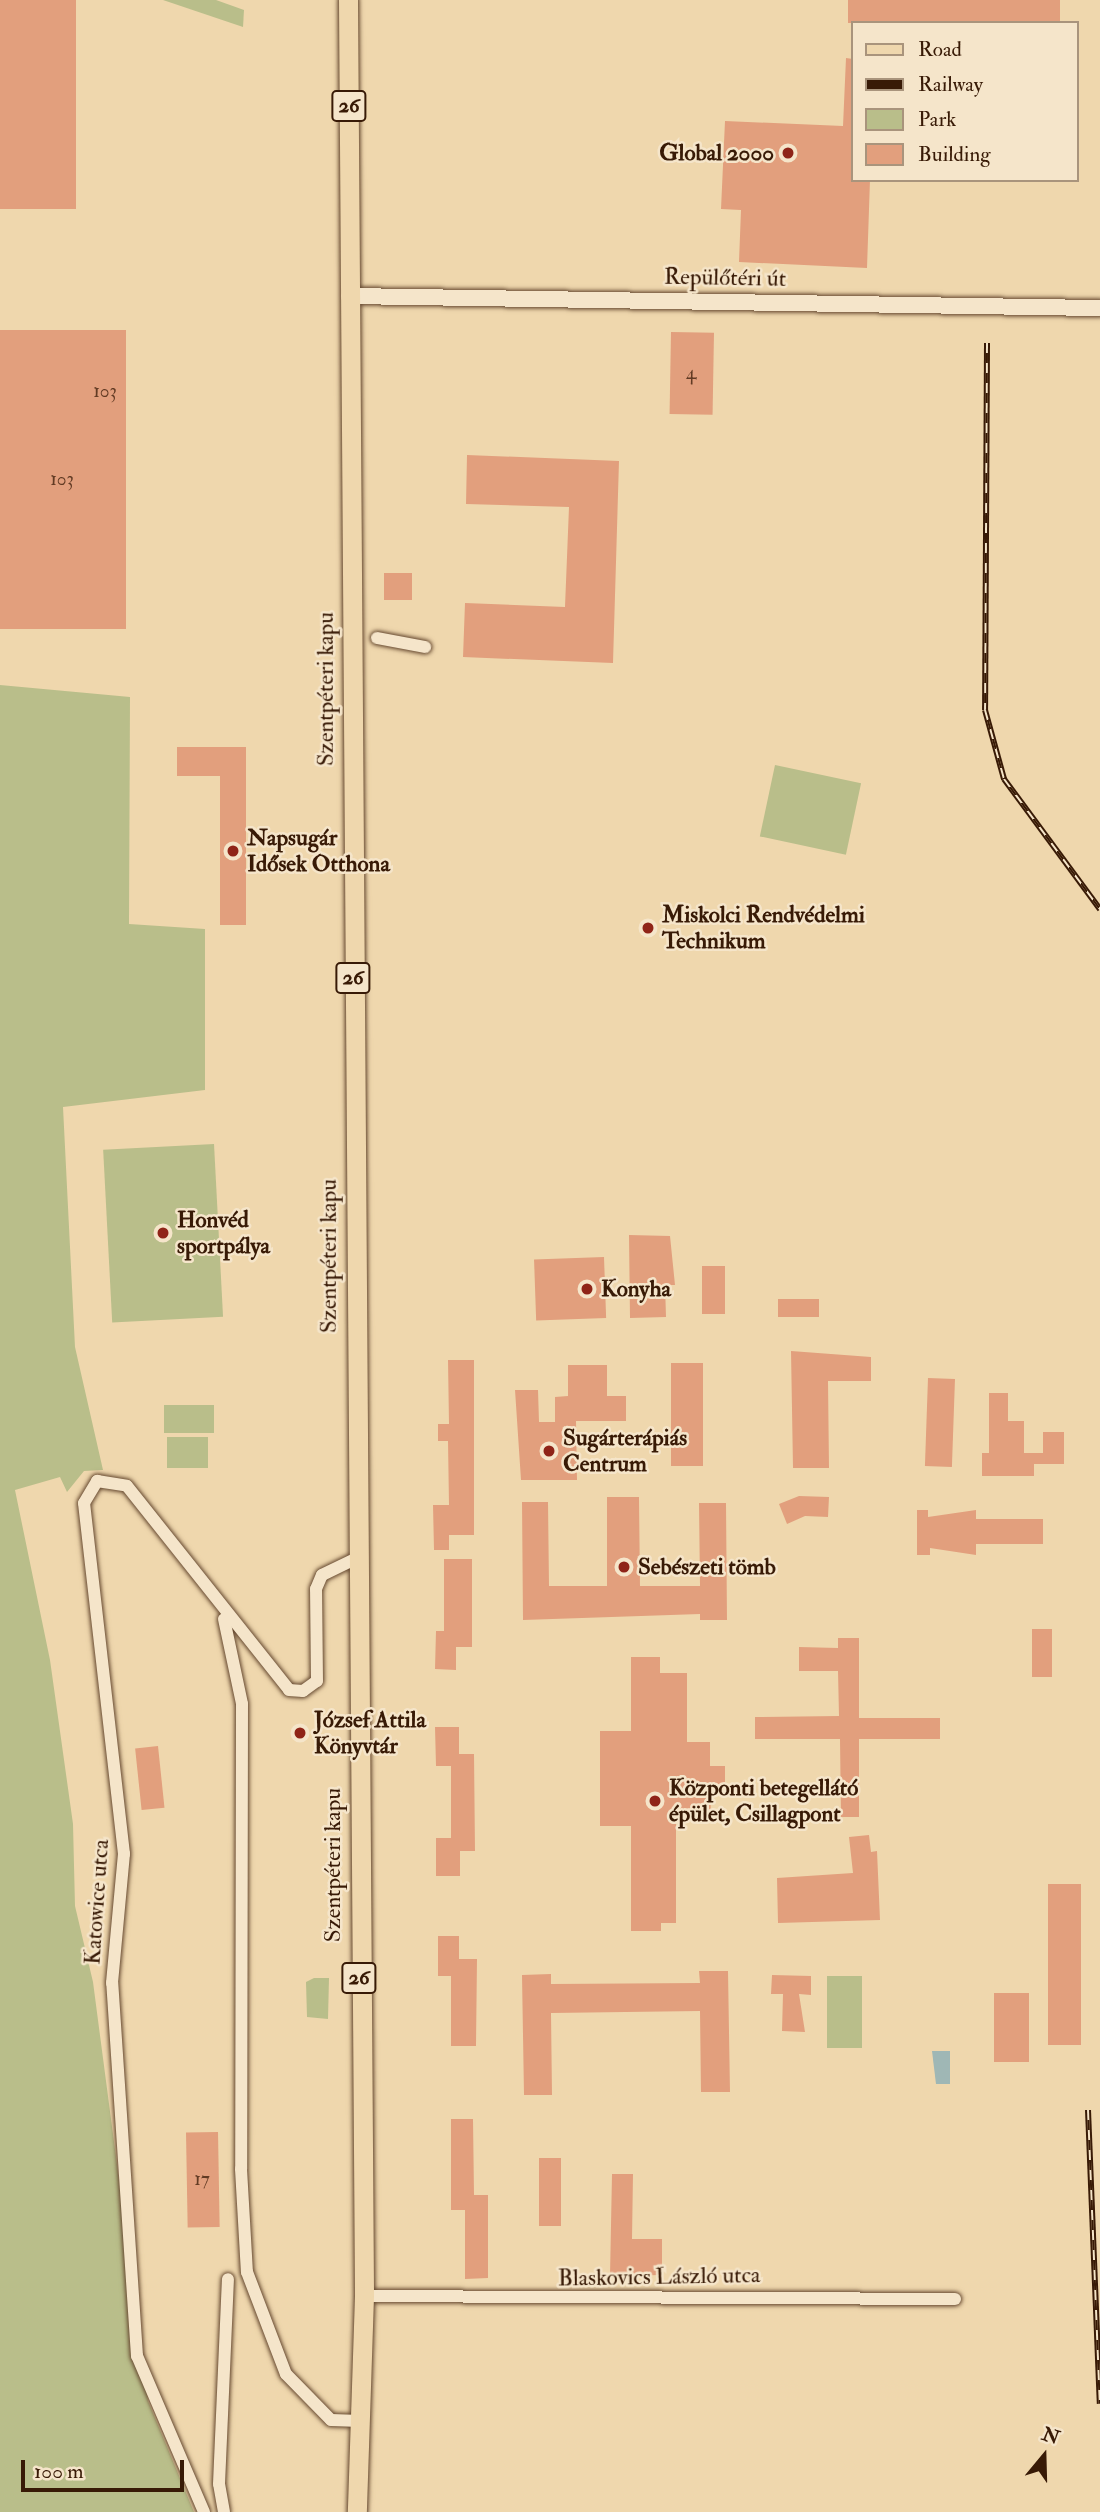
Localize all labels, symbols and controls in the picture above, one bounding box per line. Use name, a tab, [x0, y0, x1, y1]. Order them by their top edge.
legend	[852, 21, 1079, 182]
text: Road	[918, 36, 962, 63]
text: Railway	[918, 71, 983, 98]
road number: 26	[330, 88, 368, 124]
text: Park	[918, 106, 956, 133]
place label: Global 2000	[659, 139, 774, 167]
text: Building	[918, 141, 991, 168]
marker: Global 2000	[780, 145, 796, 161]
street label: Repülőtéri út	[664, 263, 786, 293]
house number: 4	[686, 363, 696, 385]
house number: 103	[93, 381, 117, 403]
house number: 103	[50, 469, 74, 491]
street label: Szentpéteri kapu	[312, 612, 340, 766]
place label: Napsugár Idősek Otthona	[247, 824, 390, 878]
marker: Napsugár Idősek Otthona	[225, 843, 241, 859]
place label: Miskolci Rendvédelmi Technikum	[662, 901, 865, 955]
marker: Miskolci Rendvédelmi Technikum	[640, 920, 656, 936]
road number: 26	[334, 960, 372, 996]
street label: Szentpéteri kapu	[315, 1179, 343, 1333]
place label: Honvéd sportpálya	[177, 1206, 270, 1260]
marker: Honvéd sportpálya	[155, 1225, 171, 1241]
place label: Konyha	[601, 1275, 671, 1303]
marker: Konyha	[579, 1281, 595, 1297]
place label: Sugárterápiás Centrum	[563, 1424, 687, 1478]
marker: Sugárterápiás Centrum	[541, 1443, 557, 1459]
place label: Sebészeti tömb	[638, 1553, 776, 1581]
marker: Sebészeti tömb	[616, 1559, 632, 1575]
place label: József Attila Könyvtár	[314, 1706, 426, 1760]
marker: József Attila Könyvtár	[292, 1725, 308, 1741]
place label: Központi betegellátó épület, Csillagpont	[669, 1774, 858, 1828]
street label: Szentpéteri kapu	[319, 1788, 347, 1942]
marker: Központi betegellátó épület, Csillagpont	[647, 1793, 663, 1809]
street label: Katowice utca	[79, 1838, 115, 1966]
road number: 26	[340, 1960, 378, 1996]
house number: 17	[194, 2169, 210, 2191]
street label: Blaskovics László utca	[558, 2261, 760, 2293]
north arrow	[1009, 2421, 1079, 2491]
text: N	[1039, 2422, 1063, 2450]
scale bar	[24, 2446, 187, 2490]
text: 100 m	[34, 2458, 84, 2485]

